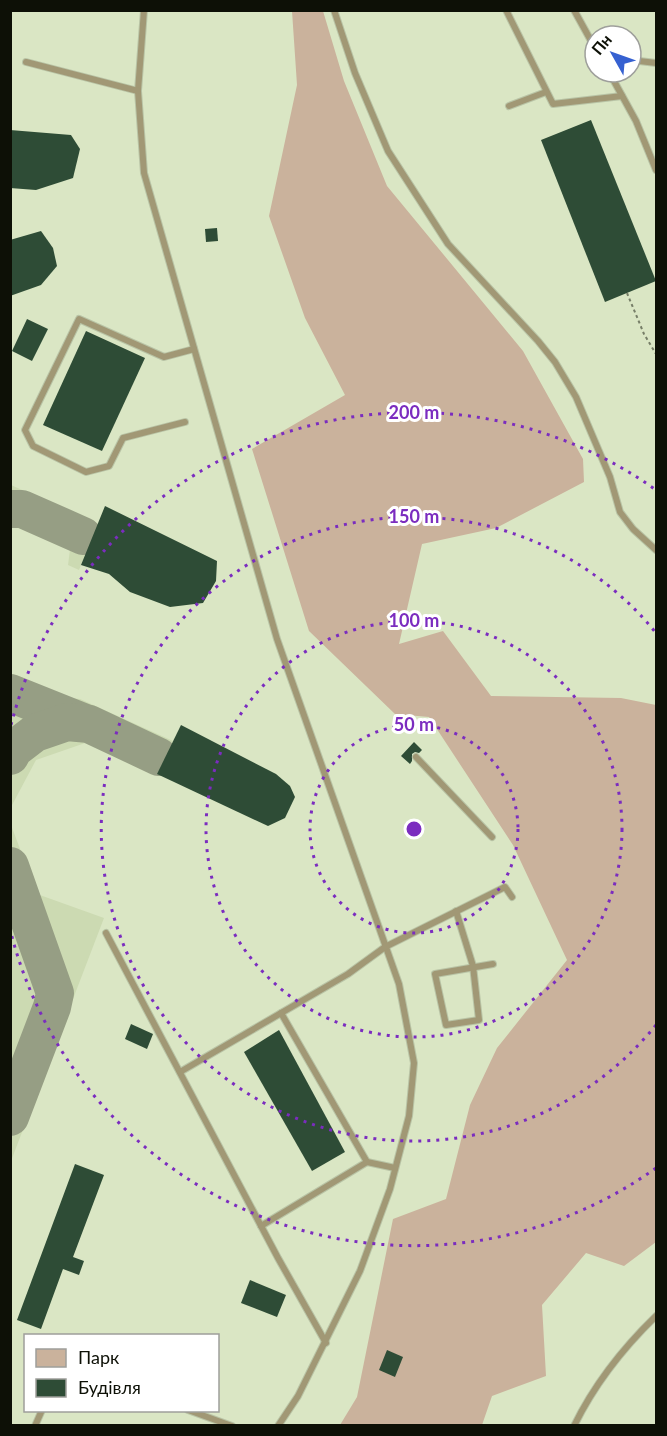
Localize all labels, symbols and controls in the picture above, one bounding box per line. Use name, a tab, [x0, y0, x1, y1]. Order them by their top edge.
north arrow	[583, 24, 643, 84]
text: Пн	[587, 30, 615, 58]
text: 200 m	[389, 401, 439, 423]
text: 150 m	[389, 505, 439, 527]
text: 100 m	[389, 609, 439, 631]
text: 50 m	[394, 713, 434, 735]
centre of rings	[404, 819, 424, 839]
legend	[24, 1334, 219, 1412]
text: Парк	[78, 1346, 120, 1368]
text: Будівля	[78, 1376, 141, 1398]

